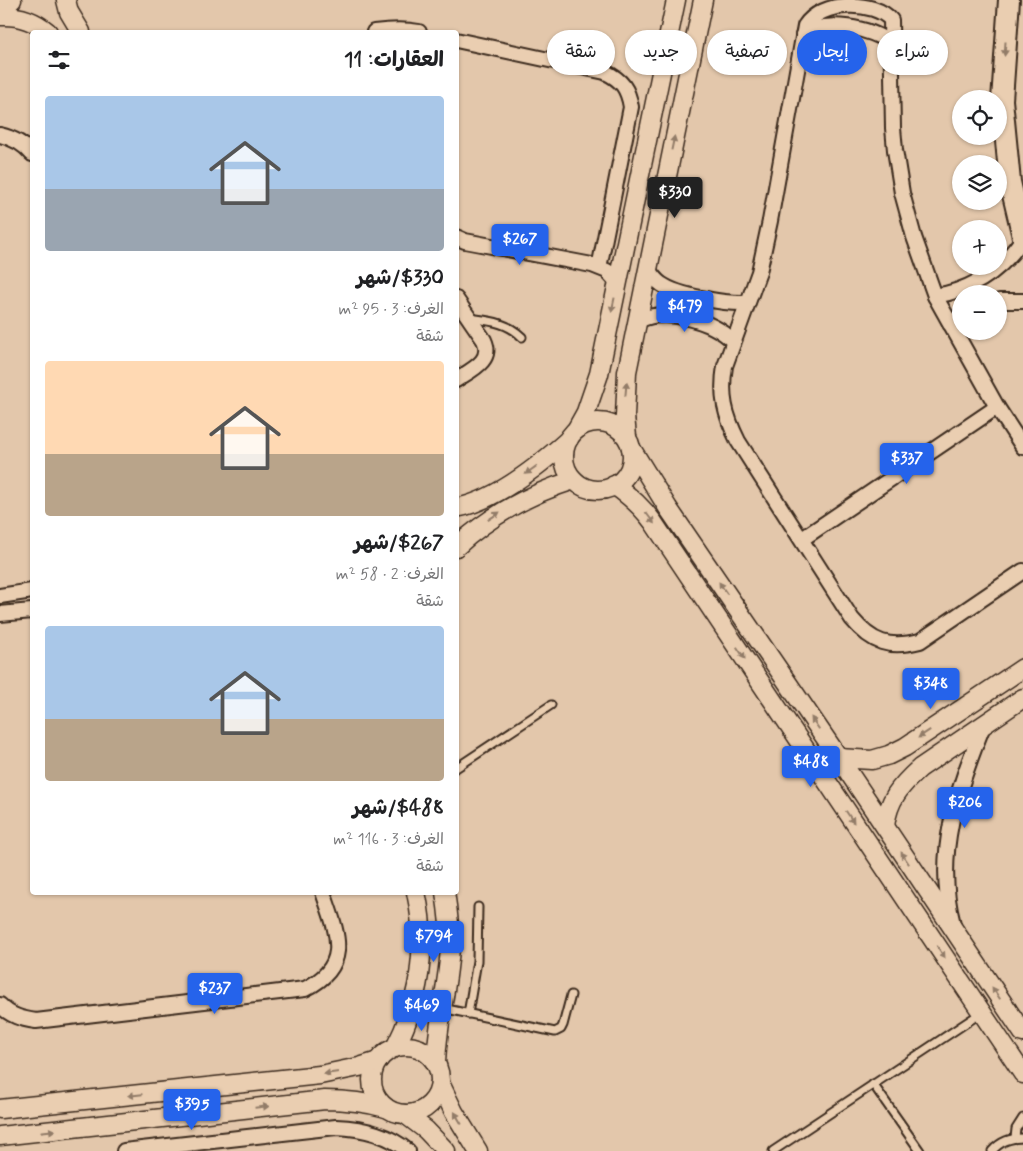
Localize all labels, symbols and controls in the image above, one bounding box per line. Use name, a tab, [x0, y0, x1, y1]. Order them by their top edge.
chip: شقة	[547, 30, 615, 75]
chip: جديد	[625, 30, 697, 75]
chip: تصفية	[707, 30, 787, 75]
chip: إيجار	[797, 30, 867, 75]
chip: شراء	[877, 30, 948, 75]
one-way arrow	[1001, 41, 1009, 57]
icon: filters	[45, 46, 73, 74]
text: العقارات: 11	[344, 46, 444, 74]
map controls	[952, 90, 1007, 340]
button: locate	[952, 90, 1007, 145]
icon: home	[200, 128, 290, 218]
one-way arrow	[670, 135, 678, 151]
button: layers	[952, 155, 1007, 210]
pin: $330	[645, 176, 705, 219]
text: $330	[658, 182, 692, 203]
button: +	[952, 220, 1007, 275]
pin: $267	[490, 224, 550, 266]
text: $267	[502, 229, 538, 250]
text: $330/شهر	[357, 264, 444, 292]
button: −	[952, 285, 1007, 340]
pin: $479	[655, 290, 715, 333]
text: $479	[667, 296, 703, 317]
one-way arrow	[609, 297, 617, 313]
text: الغرف: 3 · 95 m²	[338, 299, 444, 320]
text: شقة	[416, 326, 444, 347]
one-way arrow	[622, 380, 630, 396]
icon: home	[200, 393, 290, 483]
pin: $337	[877, 442, 937, 485]
text: $337	[891, 448, 923, 469]
one-way arrow	[525, 465, 538, 475]
one-way arrow	[487, 511, 501, 521]
one-way arrow	[645, 511, 655, 525]
text: $267/شهر	[354, 529, 444, 557]
text: الغرف: 2 · 58 m²	[336, 564, 444, 585]
one-way arrow	[718, 582, 728, 595]
text: شقة	[416, 591, 444, 612]
one-way arrow	[736, 646, 745, 660]
icon: home	[200, 658, 290, 748]
pin: $348	[901, 668, 961, 710]
text: $348	[913, 673, 949, 694]
one-way arrow	[810, 716, 820, 729]
one-way arrow	[918, 729, 931, 739]
pin: $488	[781, 746, 841, 788]
text: $488	[793, 751, 829, 772]
pin: $206	[935, 786, 995, 829]
text: $206	[948, 792, 982, 813]
text: $488/شهر	[352, 794, 444, 822]
one-way arrow	[846, 810, 855, 824]
text: الغرف: 3 · 116 m²	[333, 829, 444, 850]
one-way arrow	[900, 851, 910, 864]
text: شقة	[416, 856, 444, 877]
pin: $794	[404, 920, 464, 963]
text: $794	[415, 926, 453, 947]
one-way arrow	[936, 945, 946, 959]
pin: $237	[185, 972, 245, 1015]
text: $237	[199, 978, 231, 999]
one-way arrow	[991, 986, 1001, 999]
pin: $469	[392, 990, 452, 1032]
text: $469	[404, 995, 440, 1016]
one-way arrow	[323, 1069, 339, 1077]
pin: $395	[162, 1088, 222, 1131]
one-way arrow	[126, 1091, 142, 1099]
text: $395	[174, 1094, 210, 1115]
one-way arrow	[254, 1103, 270, 1111]
one-way arrow	[453, 1111, 462, 1125]
one-way arrow	[41, 1127, 57, 1135]

